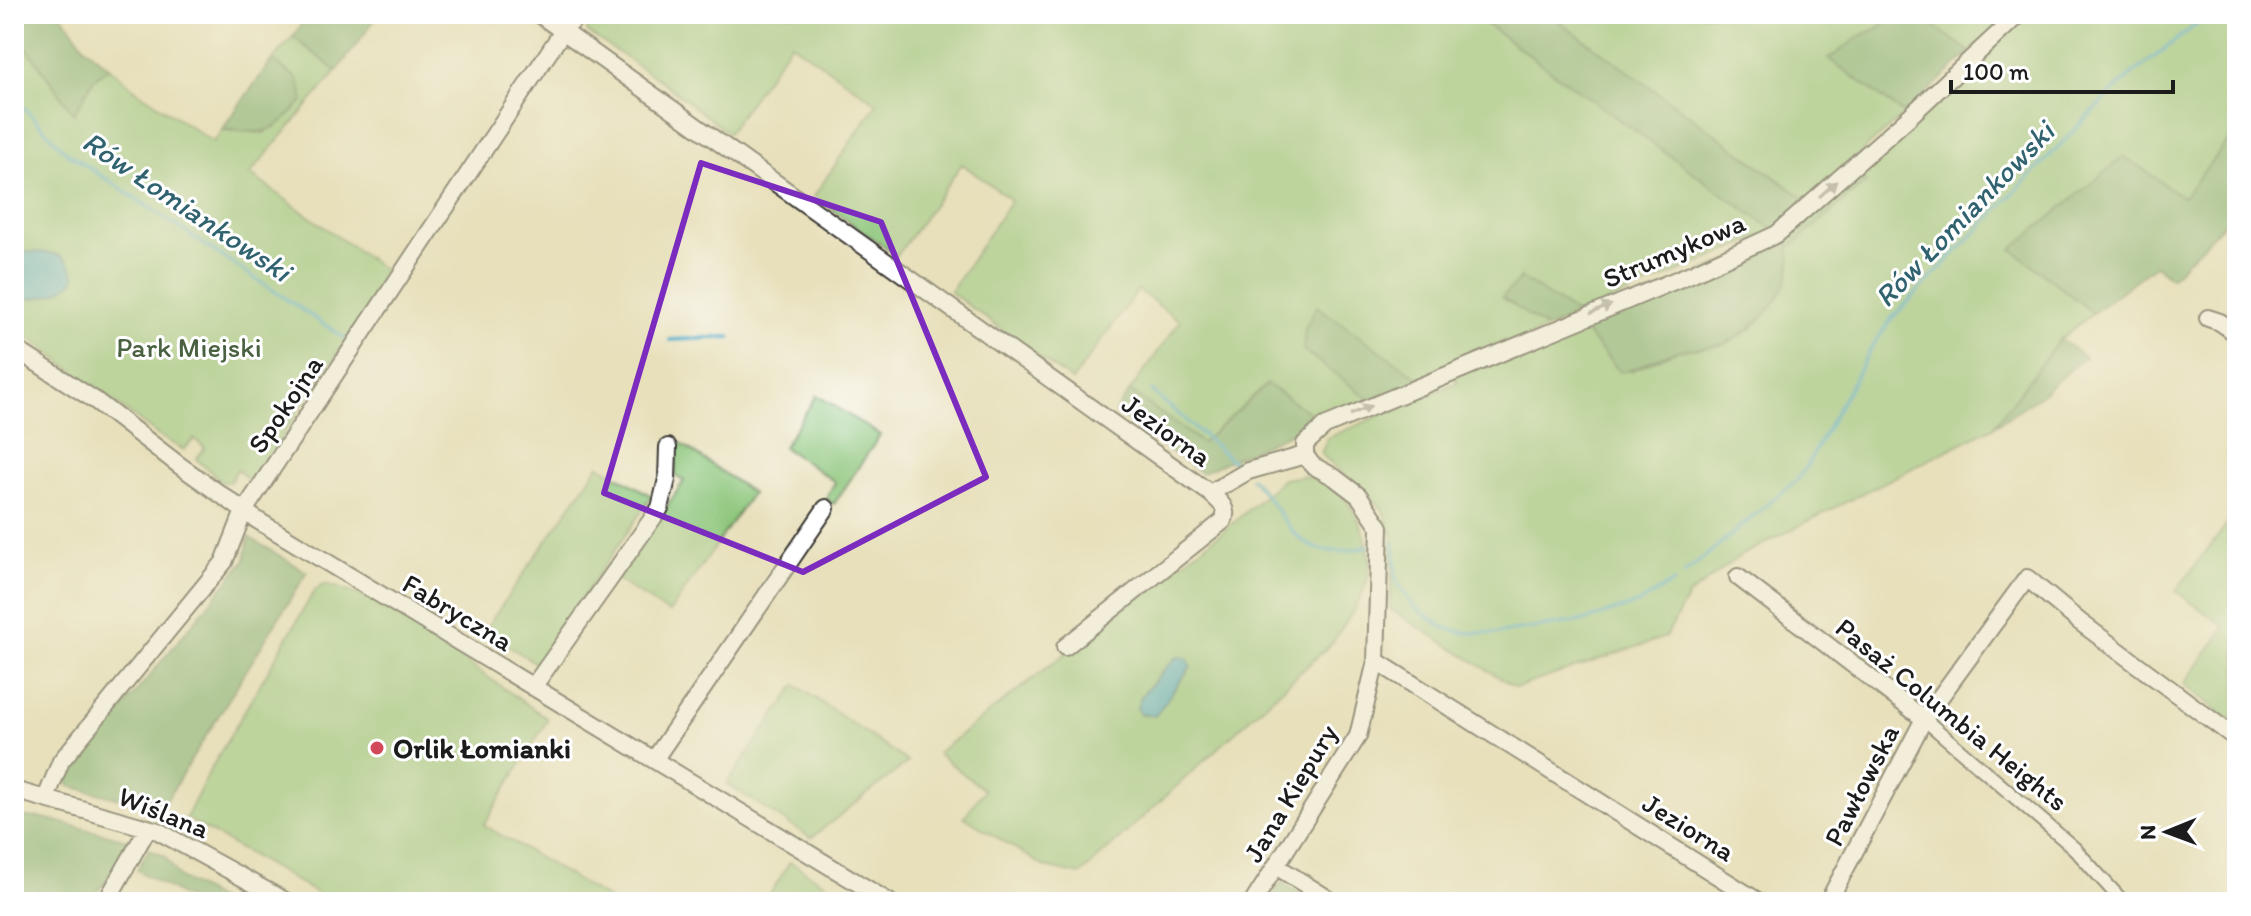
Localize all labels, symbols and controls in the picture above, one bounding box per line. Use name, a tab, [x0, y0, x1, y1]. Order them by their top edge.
scale bar	[1951, 44, 2173, 94]
text: 100 m	[1963, 57, 2029, 86]
water label: Rów Łomiankowski	[1866, 111, 2064, 314]
water label: Rów Łomiankowski	[76, 123, 301, 291]
one-way arrow	[1818, 181, 1838, 198]
street label: Strumykowa	[1598, 205, 1751, 295]
one-way arrow	[1589, 303, 1613, 316]
park label: Park Miejski	[116, 330, 262, 364]
street label: Spokojna	[240, 348, 330, 459]
street label: Jeziorna	[1116, 386, 1219, 474]
one-way arrow	[1349, 404, 1373, 417]
street label: Fabryczna	[397, 566, 520, 658]
street label: Pasaż Columbia Heights	[1829, 610, 2075, 818]
street label: Jana Kiepury	[1236, 718, 1344, 868]
street label: Pawłowska	[1816, 718, 1906, 851]
place label: Orlik Łomianki	[393, 731, 571, 765]
marker: Orlik Łomianki	[368, 739, 386, 757]
street label: Wiślana	[114, 778, 215, 846]
street label: Jeziorna	[1637, 785, 1742, 869]
north arrow	[2127, 792, 2207, 872]
text: N	[2134, 825, 2161, 840]

